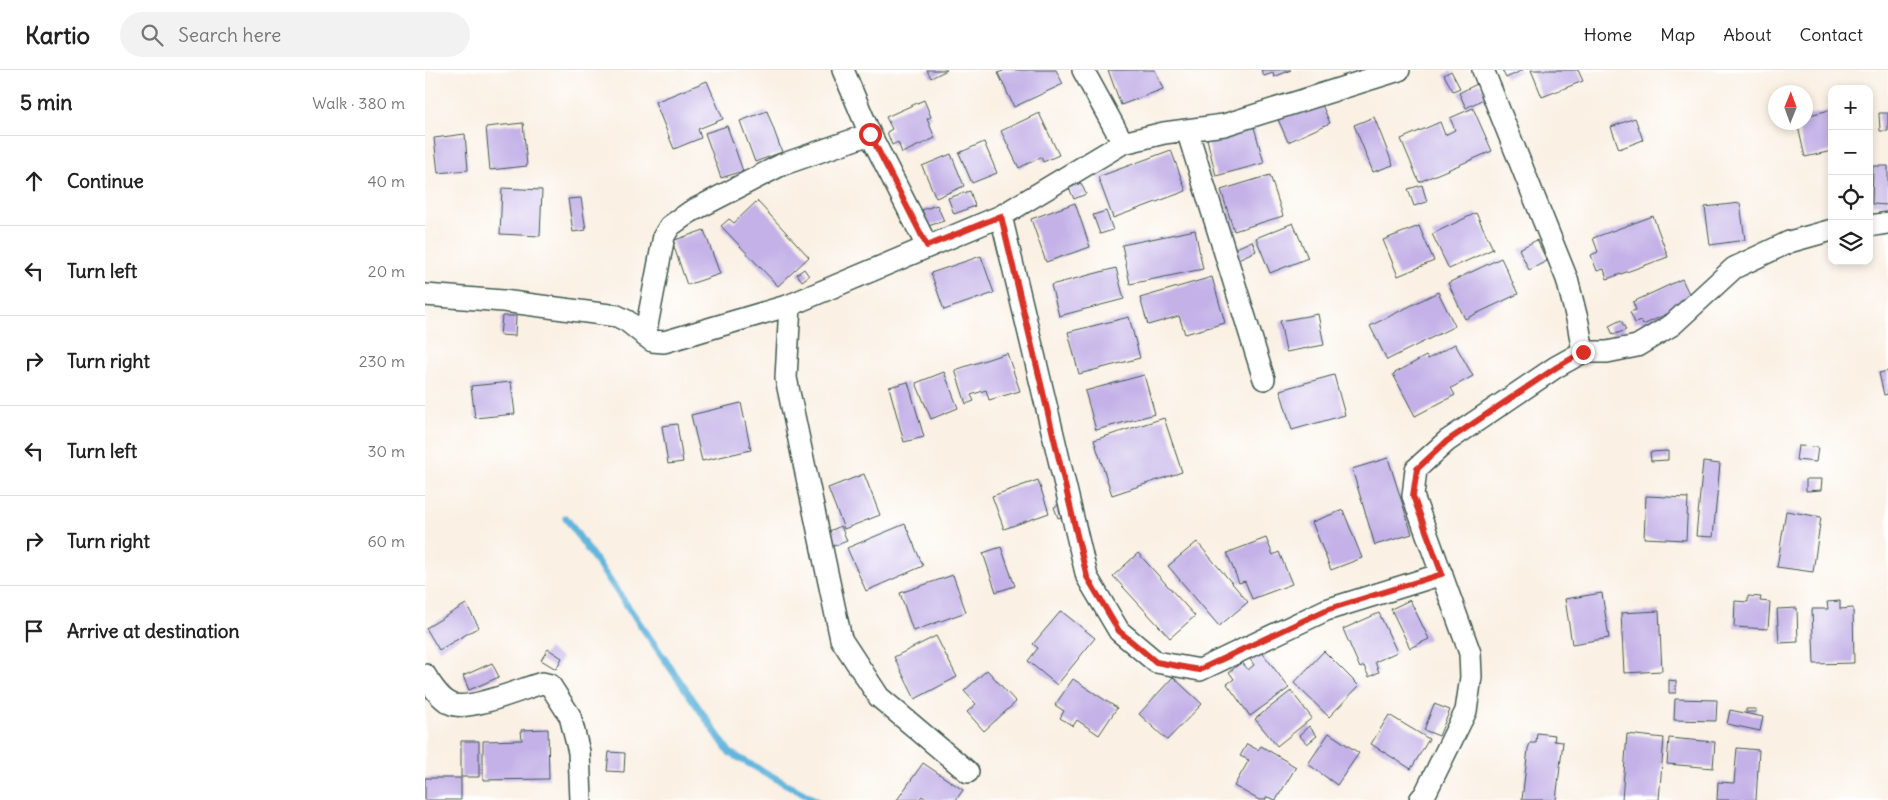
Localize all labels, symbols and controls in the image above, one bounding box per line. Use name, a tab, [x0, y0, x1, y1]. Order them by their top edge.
search box	[120, 12, 470, 57]
text: Kartio	[25, 20, 90, 50]
icon: search	[138, 21, 166, 49]
text: Search here	[178, 23, 281, 47]
text: Home	[1584, 23, 1632, 46]
text: Map	[1660, 23, 1695, 46]
text: About	[1723, 23, 1771, 46]
text: Contact	[1799, 23, 1863, 46]
north arrow	[1768, 85, 1813, 130]
map controls	[1828, 85, 1873, 265]
button: +	[1828, 85, 1873, 130]
text: 5 min	[20, 89, 72, 116]
text: Walk · 380 m	[312, 93, 405, 113]
route start	[859, 123, 882, 146]
button: −	[1828, 130, 1873, 175]
icon: ahead	[20, 167, 48, 195]
text: Continue	[67, 169, 144, 193]
text: 40 m	[367, 171, 405, 191]
button: locate	[1828, 175, 1873, 220]
button: layers	[1828, 220, 1873, 265]
icon: left	[20, 257, 48, 285]
text: Turn left	[67, 259, 137, 283]
text: 20 m	[368, 261, 405, 281]
route end	[1572, 341, 1595, 364]
icon: right	[20, 347, 48, 375]
text: Turn right	[67, 349, 150, 373]
text: 230 m	[359, 351, 405, 371]
icon: left	[20, 437, 48, 465]
text: Turn left	[67, 439, 137, 463]
text: 30 m	[368, 441, 405, 461]
icon: right	[20, 527, 48, 555]
text: Turn right	[67, 529, 150, 553]
text: 60 m	[367, 531, 405, 551]
icon: arrive	[20, 617, 48, 645]
text: Arrive at destination	[67, 619, 240, 643]

